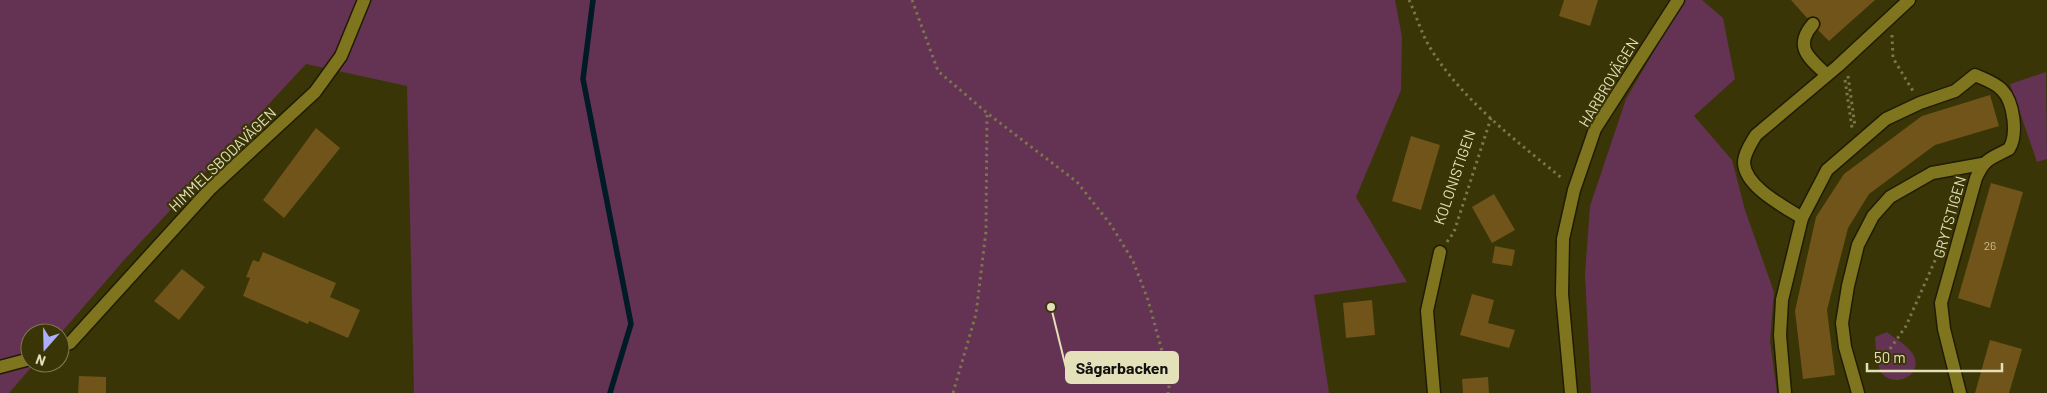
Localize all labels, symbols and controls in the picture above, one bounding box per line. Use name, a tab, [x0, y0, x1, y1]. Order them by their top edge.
street label: HARBROVÄGEN	[1574, 34, 1642, 130]
street label: HIMMELSBODAVÄGEN	[165, 103, 279, 215]
street label: KOLONISTIGEN	[1429, 127, 1479, 227]
street label: GRYTSTIGEN	[1929, 174, 1969, 260]
house number: 26	[1984, 238, 1996, 252]
north arrow	[20, 323, 70, 373]
scale bar	[1867, 340, 2002, 372]
text: 50 m	[1874, 348, 1906, 366]
text: N	[33, 351, 48, 370]
callout: Sågarbacken	[1066, 352, 1178, 383]
text: Sågarbacken	[1076, 358, 1168, 377]

